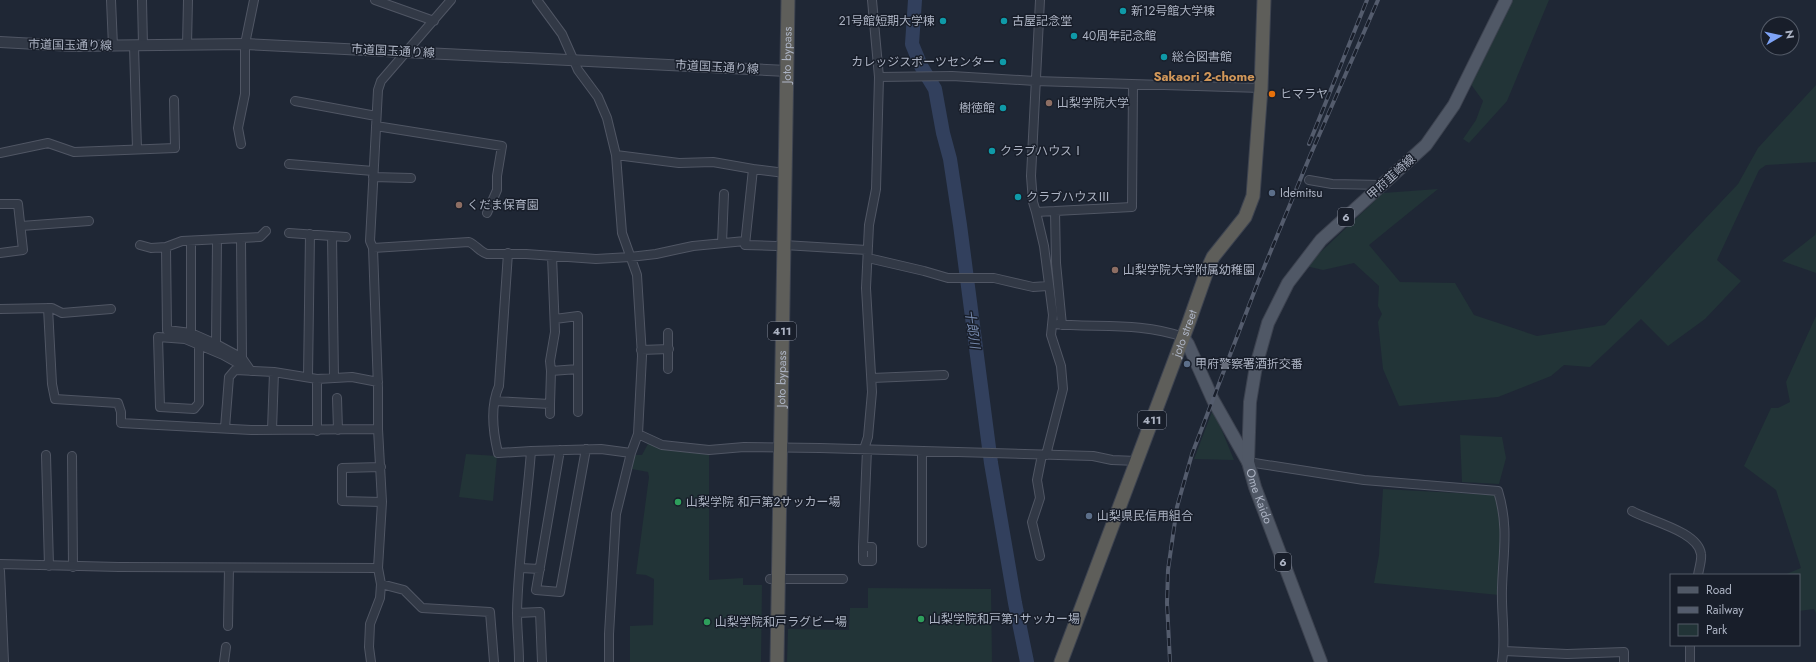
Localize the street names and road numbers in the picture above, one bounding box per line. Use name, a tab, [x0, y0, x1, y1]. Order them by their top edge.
street label: Joto bypass	[778, 26, 797, 86]
street label: 市道国玉通り線	[28, 35, 112, 55]
street label: 市道国玉通り線	[351, 40, 435, 62]
street label: 市道国玉通り線	[675, 56, 759, 78]
street label: 甲府韮崎線	[1363, 150, 1419, 204]
road number: 6	[1338, 208, 1354, 226]
street label: joto street	[1167, 307, 1202, 361]
road number: 411	[768, 322, 796, 340]
street label: Joto bypass	[772, 350, 791, 410]
road number: 411	[1138, 411, 1166, 429]
street label: Ome Kaido	[1241, 466, 1277, 527]
road number: 6	[1275, 553, 1291, 571]

